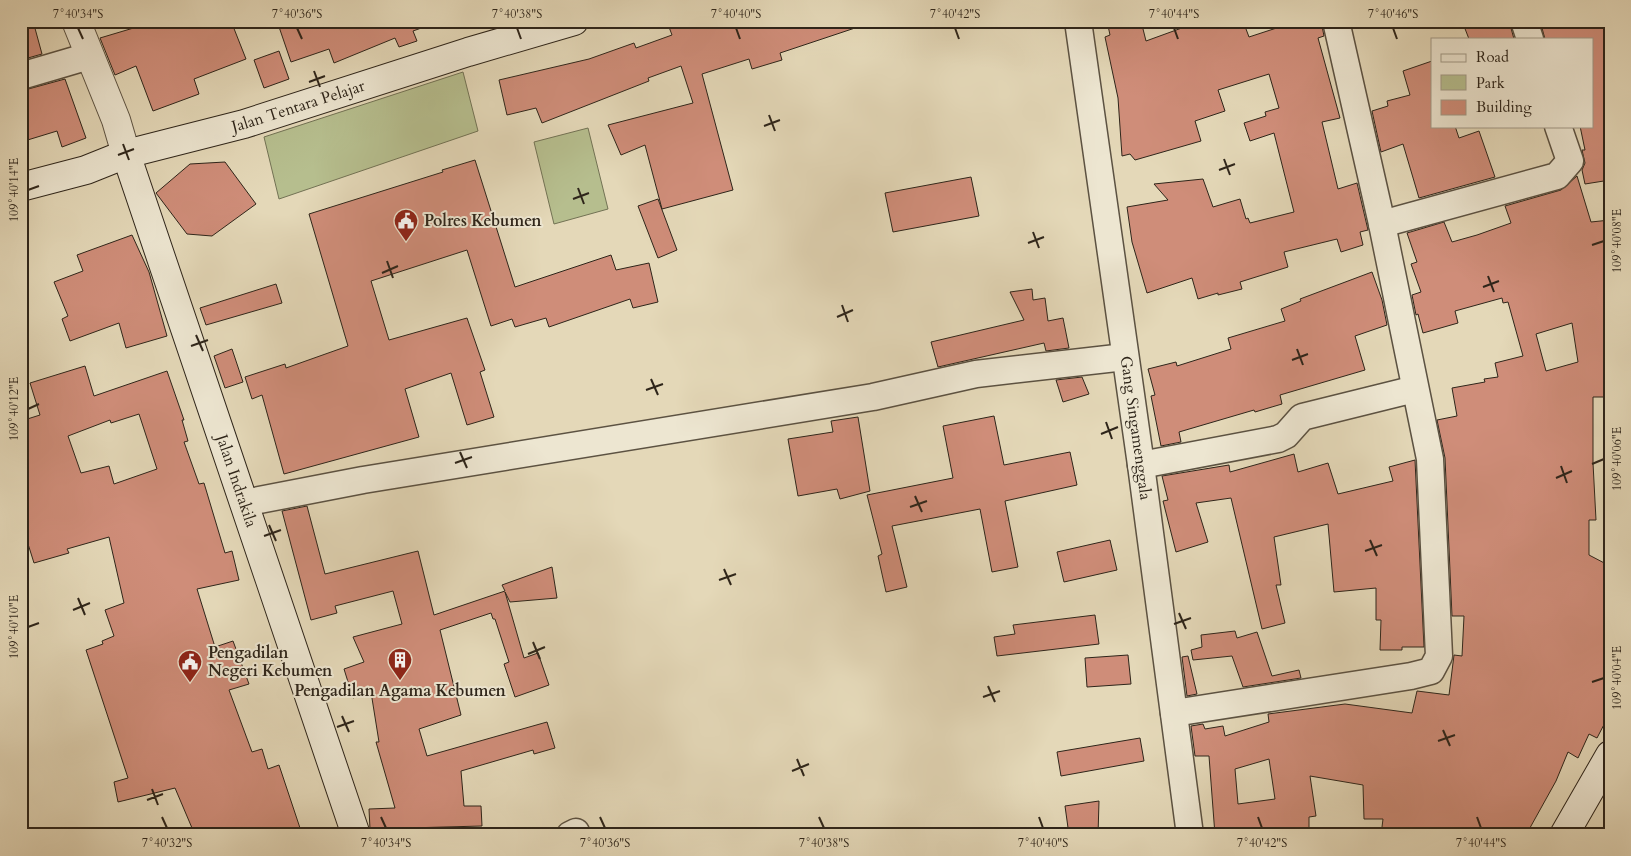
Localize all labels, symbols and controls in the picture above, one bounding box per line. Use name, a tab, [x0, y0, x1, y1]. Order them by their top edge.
text: 7°40'34"S	[53, 6, 103, 22]
text: 7°40'36"S	[272, 6, 322, 22]
text: 7°40'38"S	[492, 6, 542, 22]
text: 7°40'40"S	[711, 6, 761, 22]
text: 7°40'42"S	[930, 6, 980, 22]
text: 7°40'44"S	[1149, 6, 1199, 22]
text: 7°40'46"S	[1368, 6, 1418, 22]
legend	[1431, 38, 1594, 128]
text: Road	[1476, 47, 1509, 67]
text: Park	[1476, 73, 1505, 93]
street label: Jalan Tentara Pelajar	[227, 75, 368, 138]
text: Building	[1476, 97, 1532, 117]
text: 109°40'14"E	[6, 158, 22, 222]
public building icon: Polres Kebumen	[393, 208, 419, 242]
text: 109°40'08"E	[1609, 209, 1625, 273]
place label: Polres Kebumen	[424, 210, 542, 232]
street label: Gang Singamenggala	[1115, 354, 1157, 501]
text: 109°40'12"E	[6, 377, 22, 441]
text: 109°40'06"E	[1609, 427, 1625, 491]
street label: Jalan Indrakila	[210, 430, 262, 530]
text: 109°40'10"E	[6, 595, 22, 659]
place label: Pengadilan Negeri Kebumen	[208, 642, 333, 682]
text: 109°40'04"E	[1609, 646, 1625, 710]
building icon: Pengadilan Agama Kebumen	[387, 647, 413, 681]
public building icon: Pengadilan Negeri Kebumen	[177, 649, 203, 683]
place label: Pengadilan Agama Kebumen	[294, 680, 507, 702]
text: 7°40'32"S	[142, 835, 192, 851]
text: 7°40'34"S	[361, 835, 411, 851]
text: 7°40'36"S	[580, 835, 630, 851]
text: 7°40'38"S	[799, 835, 849, 851]
text: 7°40'40"S	[1018, 835, 1068, 851]
text: 7°40'42"S	[1237, 835, 1287, 851]
text: 7°40'44"S	[1456, 835, 1506, 851]

